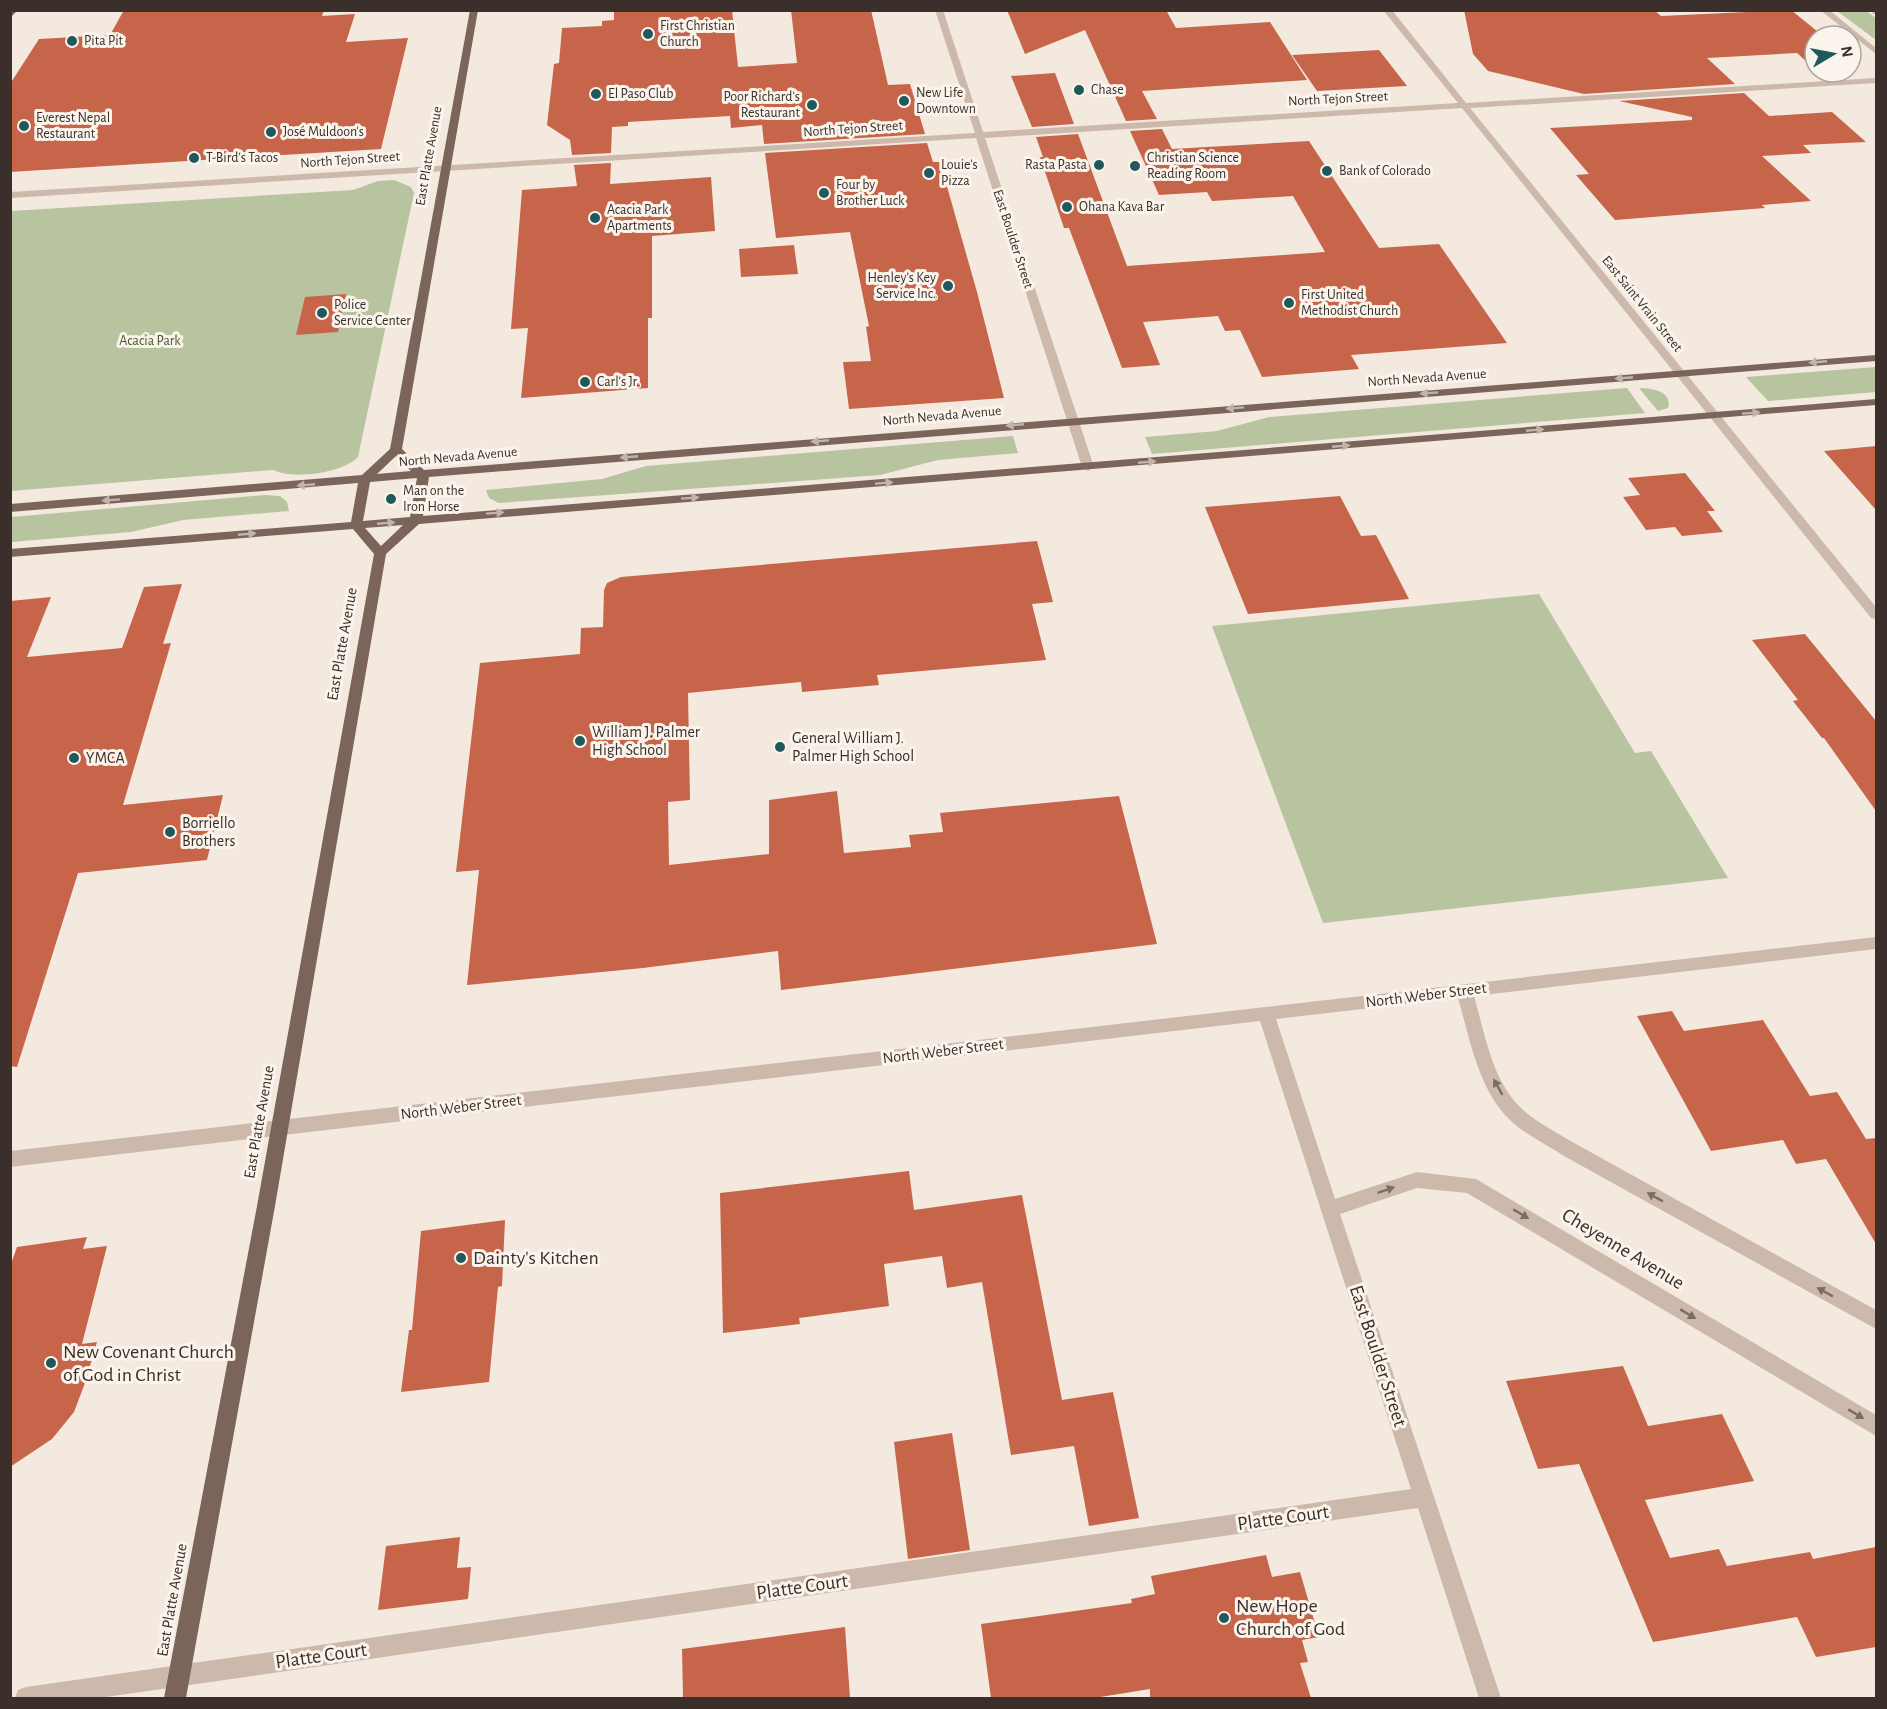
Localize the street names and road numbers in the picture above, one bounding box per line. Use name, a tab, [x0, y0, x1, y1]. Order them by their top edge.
street label: North Tejon Street	[1288, 89, 1389, 109]
street label: East Platte Avenue	[413, 105, 445, 207]
street label: North Tejon Street	[803, 118, 904, 139]
street label: North Tejon Street	[300, 149, 401, 170]
street label: East Boulder Street	[990, 188, 1036, 291]
street label: East Saint Vrain Street	[1599, 253, 1685, 355]
street label: North Nevada Avenue	[1367, 367, 1487, 389]
street label: North Nevada Avenue	[882, 404, 1002, 428]
street label: North Nevada Avenue	[398, 445, 518, 469]
street label: East Platte Avenue	[324, 586, 360, 702]
street label: North Weber Street	[1365, 980, 1487, 1010]
street label: North Weber Street	[882, 1036, 1004, 1066]
street label: East Platte Avenue	[241, 1064, 277, 1180]
street label: North Weber Street	[400, 1092, 522, 1122]
street label: Cheyenne Avenue	[1558, 1205, 1688, 1293]
street label: East Boulder Street	[1346, 1283, 1410, 1430]
street label: Platte Court	[1236, 1502, 1331, 1534]
street label: East Platte Avenue	[154, 1542, 190, 1658]
street label: Platte Court	[755, 1571, 850, 1603]
street label: Platte Court	[274, 1640, 369, 1672]

